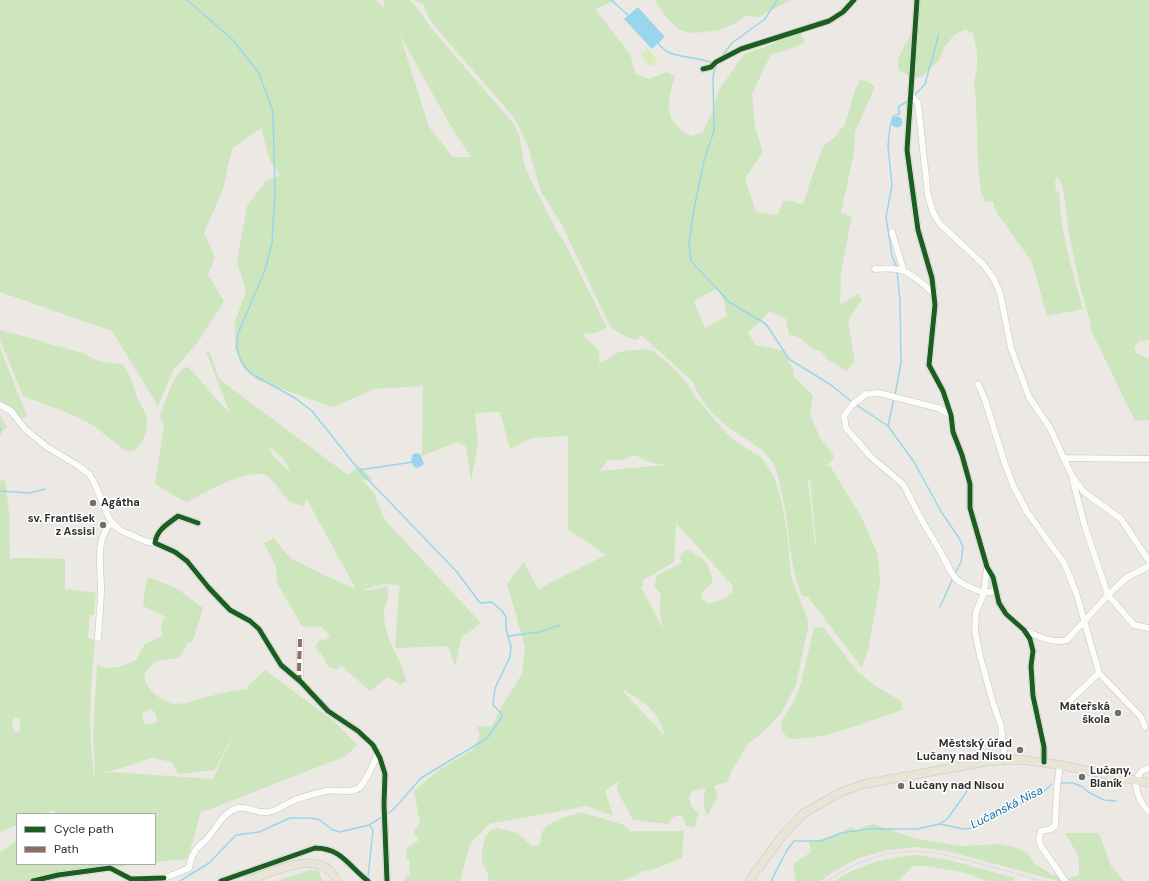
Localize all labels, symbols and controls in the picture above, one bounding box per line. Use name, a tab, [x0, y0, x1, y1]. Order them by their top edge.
place label: Agátha	[101, 496, 140, 510]
marker: Agátha	[88, 498, 98, 508]
place label: sv. František z Assisi	[28, 512, 95, 538]
marker: sv. František z Assisi	[98, 520, 108, 530]
place label: Mateřská škola	[1060, 700, 1110, 726]
marker: Mateřská škola	[1113, 708, 1123, 718]
place label: Městský úřad Lučany nad Nisou	[917, 737, 1012, 763]
marker: Městský úřad Lučany nad Nisou	[1015, 745, 1025, 755]
place label: Lučany, Blaník	[1090, 764, 1131, 790]
marker: Lučany, Blaník	[1077, 772, 1087, 782]
place label: Lučany nad Nisou	[909, 779, 1004, 793]
marker: Lučany nad Nisou	[896, 781, 906, 791]
water label: Lučanská Nisa	[968, 784, 1046, 832]
legend	[16, 813, 156, 865]
text: Cycle path	[54, 821, 114, 837]
text: Path	[54, 841, 79, 857]

